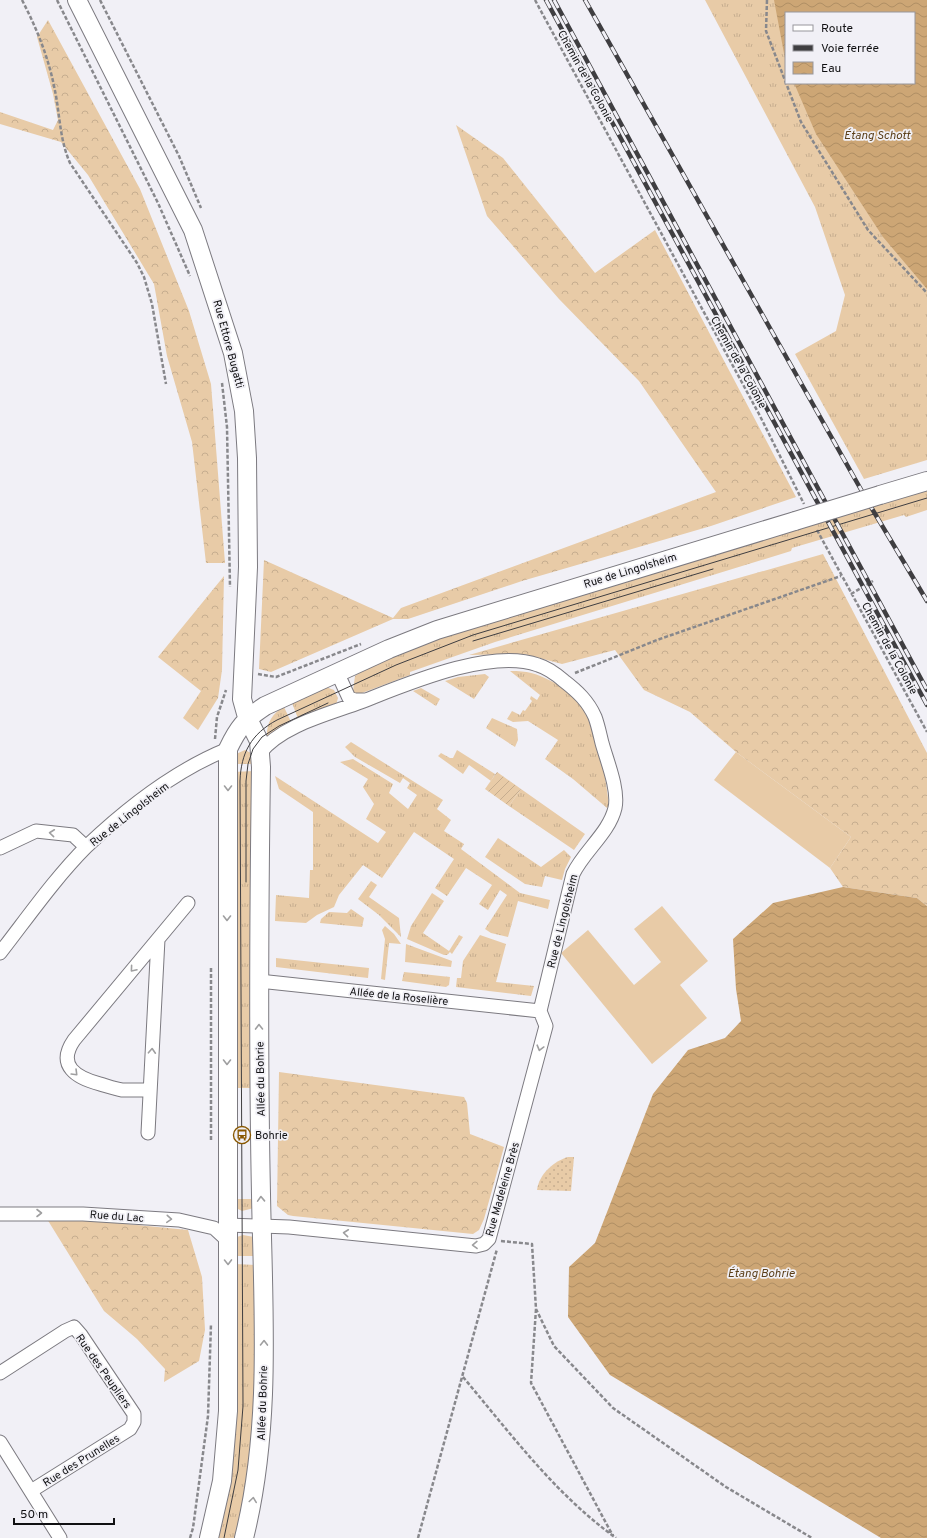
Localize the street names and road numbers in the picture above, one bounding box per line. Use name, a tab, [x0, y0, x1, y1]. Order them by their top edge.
street label: Chemin de la Colonie	[554, 28, 616, 125]
street label: Rue Ettore Bugatti	[210, 299, 247, 390]
street label: Chemin de la Colonie	[707, 314, 769, 411]
street label: Rue de Lingolsheim	[582, 550, 678, 592]
street label: Chemin de la Colonie	[858, 600, 920, 697]
street label: Rue de Lingolsheim	[87, 780, 172, 850]
street label: Rue de Lingolsheim	[545, 873, 581, 970]
street label: Allée de la Roselière	[349, 985, 449, 1009]
street label: Allée du Bohrie	[253, 1041, 269, 1117]
street label: Rue Madeleine Brès	[483, 1141, 523, 1238]
street label: Rue du Lac	[89, 1208, 145, 1226]
street label: Rue des Peupliers	[72, 1332, 134, 1412]
street label: Allée du Bohrie	[255, 1365, 271, 1441]
street label: Rue des Prunelles	[41, 1432, 123, 1490]

